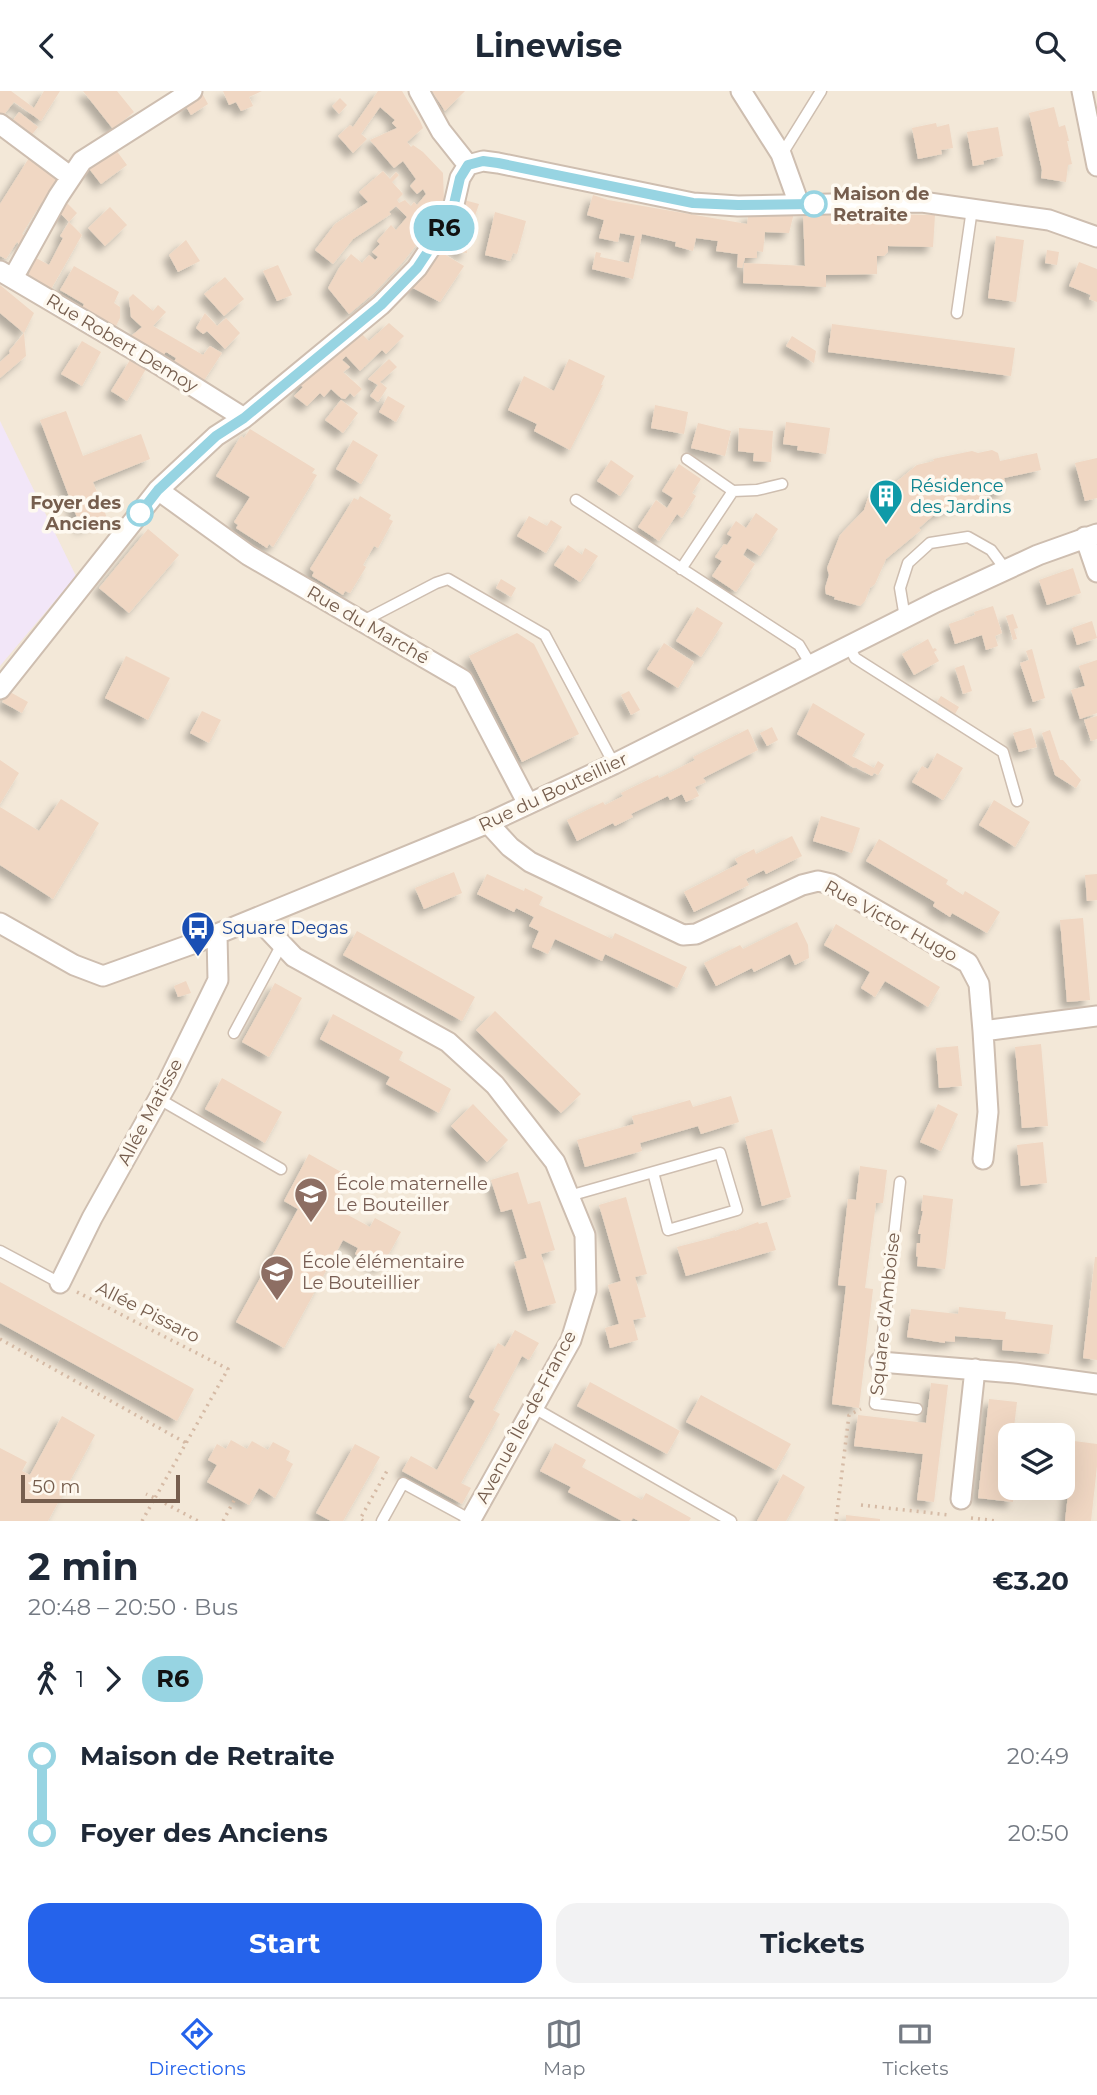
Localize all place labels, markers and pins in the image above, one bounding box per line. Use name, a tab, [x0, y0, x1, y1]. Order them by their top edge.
place label: Maison de Retraite	[833, 183, 929, 226]
marker: Maison de Retraite	[801, 191, 827, 217]
place label: Résidence des Jardins	[910, 475, 1011, 518]
building icon: Résidence des Jardins	[867, 477, 905, 526]
place label: Foyer des Anciens	[30, 492, 121, 535]
marker: Foyer des Anciens	[127, 500, 153, 526]
bus stop icon: Square Degas	[179, 909, 217, 958]
place label: Square Degas	[222, 917, 348, 939]
place label: École maternelle Le Bouteiller	[336, 1173, 488, 1216]
school or university icon: École maternelle Le Bouteiller	[292, 1175, 330, 1224]
place label: École élémentaire Le Bouteillier	[302, 1251, 465, 1294]
school or university icon: École élémentaire Le Bouteillier	[258, 1253, 296, 1302]

